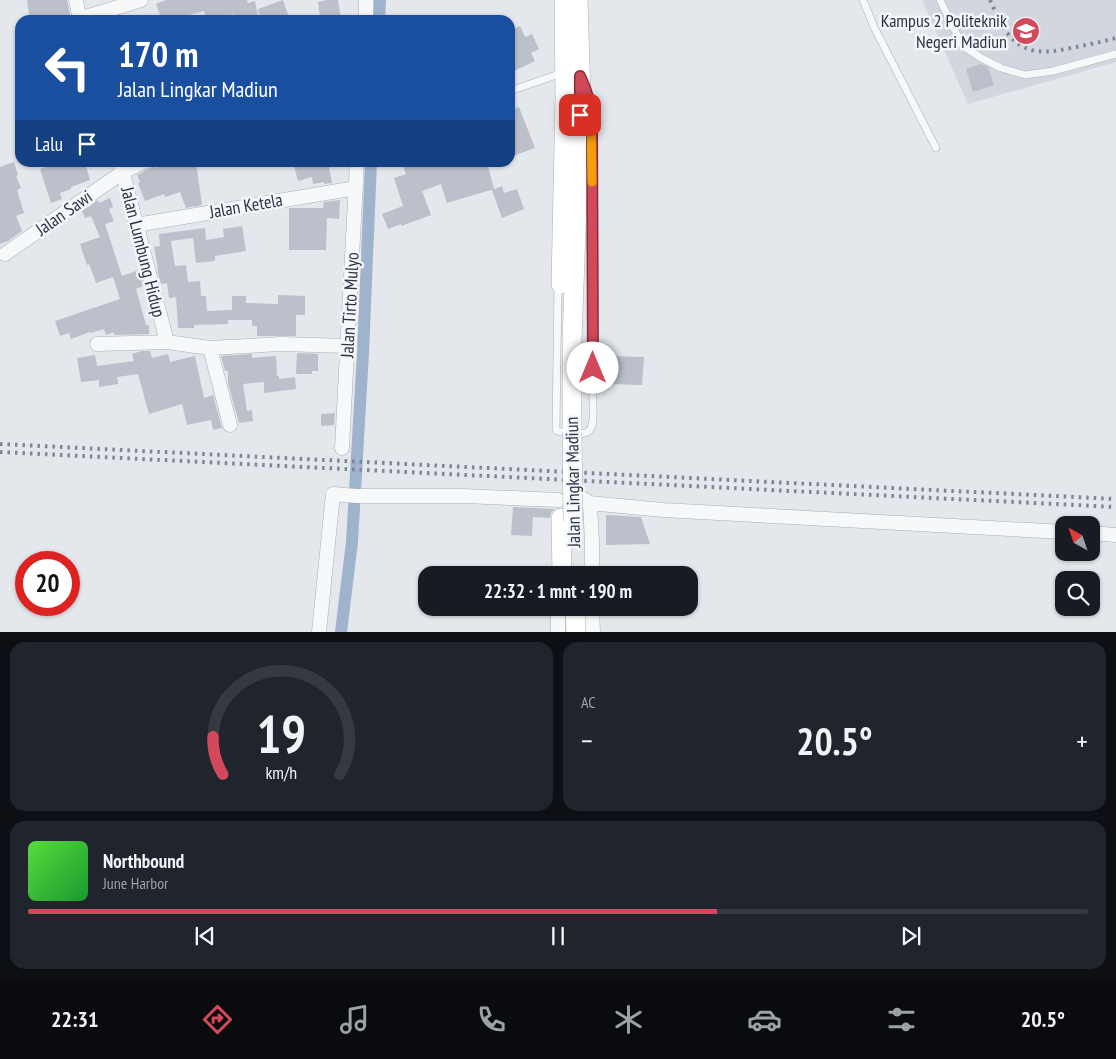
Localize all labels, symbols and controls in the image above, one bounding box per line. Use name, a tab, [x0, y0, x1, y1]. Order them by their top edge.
place label: Kampus 2 Politeknik Negeri Madiun	[881, 9, 1007, 53]
school or university icon: Kampus 2 Politeknik Negeri Madiun	[1011, 16, 1041, 46]
text: 170 m	[118, 31, 199, 77]
icon: left	[35, 35, 100, 100]
text: Jalan Lingkar Madiun	[118, 75, 278, 103]
pin	[559, 94, 601, 136]
icon: arrive	[566, 101, 594, 129]
icon: arrive	[73, 130, 101, 158]
text: Lalu	[35, 132, 63, 156]
street label: Jalan Lumbung Hidup	[116, 183, 171, 320]
street label: Jalan Sawi	[30, 185, 97, 241]
street label: Jalan Ketela	[207, 188, 284, 223]
street label: Jalan Tirto Mulyo	[335, 251, 364, 359]
position arrow	[566, 341, 618, 393]
street label: Jalan Lingkar Madiun	[560, 416, 585, 549]
north arrow	[1055, 516, 1100, 561]
map controls	[1055, 516, 1100, 616]
speed limit sign: 20	[15, 551, 80, 616]
button: search	[1055, 571, 1100, 616]
text: 22:32 · 1 mnt · 190 m	[484, 579, 632, 603]
text: AC	[581, 692, 596, 712]
text: 19	[257, 700, 306, 767]
text: 20.5°	[796, 716, 873, 765]
text: −	[581, 722, 593, 759]
text: +	[1076, 722, 1088, 759]
text: km/h	[266, 761, 297, 784]
text: Northbound	[103, 849, 184, 873]
text: June Harbor	[103, 873, 168, 893]
icon: previous	[191, 922, 219, 950]
icon: pause	[544, 922, 572, 950]
icon: next	[897, 922, 925, 950]
icon: directions	[200, 1002, 235, 1037]
icon: music	[337, 1002, 372, 1037]
icon: phone	[474, 1002, 509, 1037]
icon: climate	[611, 1002, 646, 1037]
icon: car	[747, 1002, 782, 1037]
icon: filters	[884, 1002, 919, 1037]
text: 22:31	[51, 1005, 98, 1033]
text: 20.5°	[1021, 1005, 1065, 1033]

